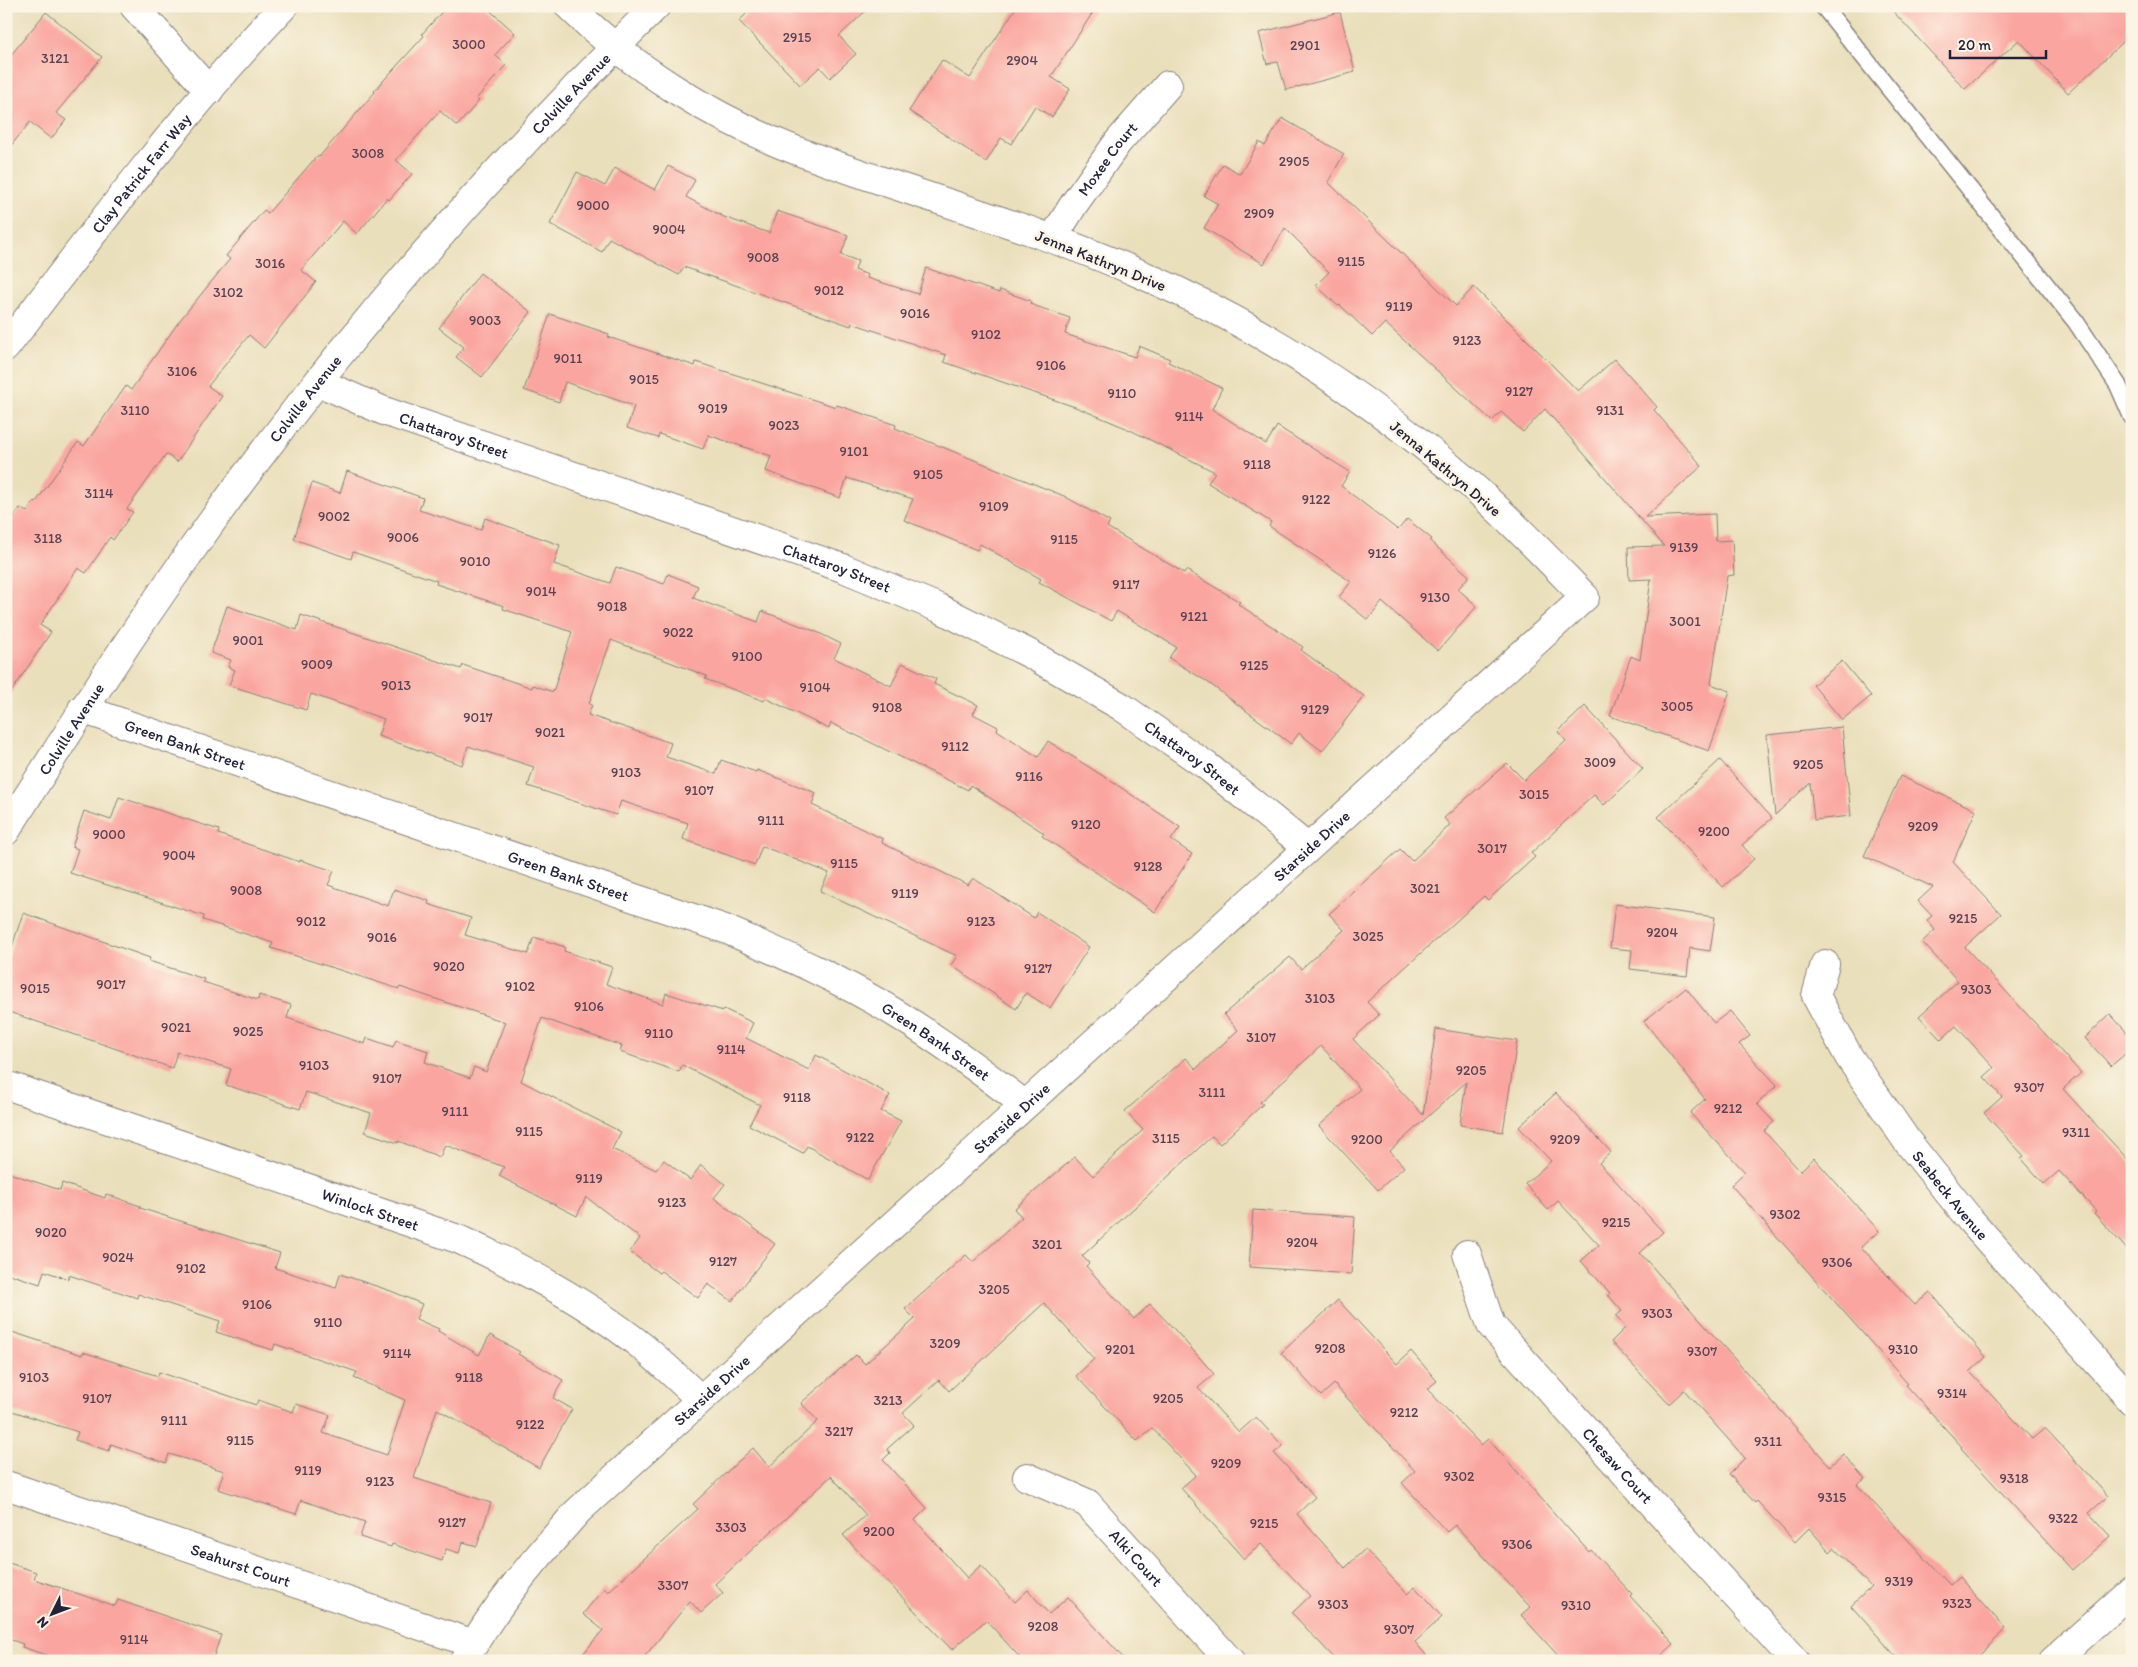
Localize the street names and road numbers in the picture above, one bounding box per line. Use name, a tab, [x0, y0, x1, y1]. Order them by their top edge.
street label: Colville Avenue	[528, 49, 615, 138]
street label: Clay Patrick Farr Way	[88, 109, 195, 237]
street label: Moxee Court	[1074, 118, 1141, 200]
street label: Jenna Kathryn Drive	[1033, 226, 1169, 295]
street label: Colville Avenue	[265, 351, 346, 446]
street label: Chattaroy Street	[397, 408, 511, 463]
street label: Jenna Kathryn Drive	[1386, 416, 1505, 520]
street label: Chattaroy Street	[780, 539, 893, 597]
street label: Colville Avenue	[35, 679, 108, 779]
street label: Green Bank Street	[122, 715, 248, 774]
street label: Chattaroy Street	[1141, 716, 1244, 799]
street label: Starside Drive	[1269, 806, 1354, 885]
street label: Green Bank Street	[505, 846, 631, 905]
street label: Green Bank Street	[878, 998, 994, 1085]
street label: Starside Drive	[969, 1079, 1054, 1158]
street label: Seabeck Avenue	[1908, 1147, 1992, 1244]
street label: Winlock Street	[319, 1184, 421, 1235]
street label: Starside Drive	[670, 1351, 754, 1430]
street label: Chesaw Court	[1578, 1424, 1657, 1507]
street label: Alki Court	[1105, 1525, 1167, 1590]
street label: Seahurst Court	[188, 1539, 293, 1591]

